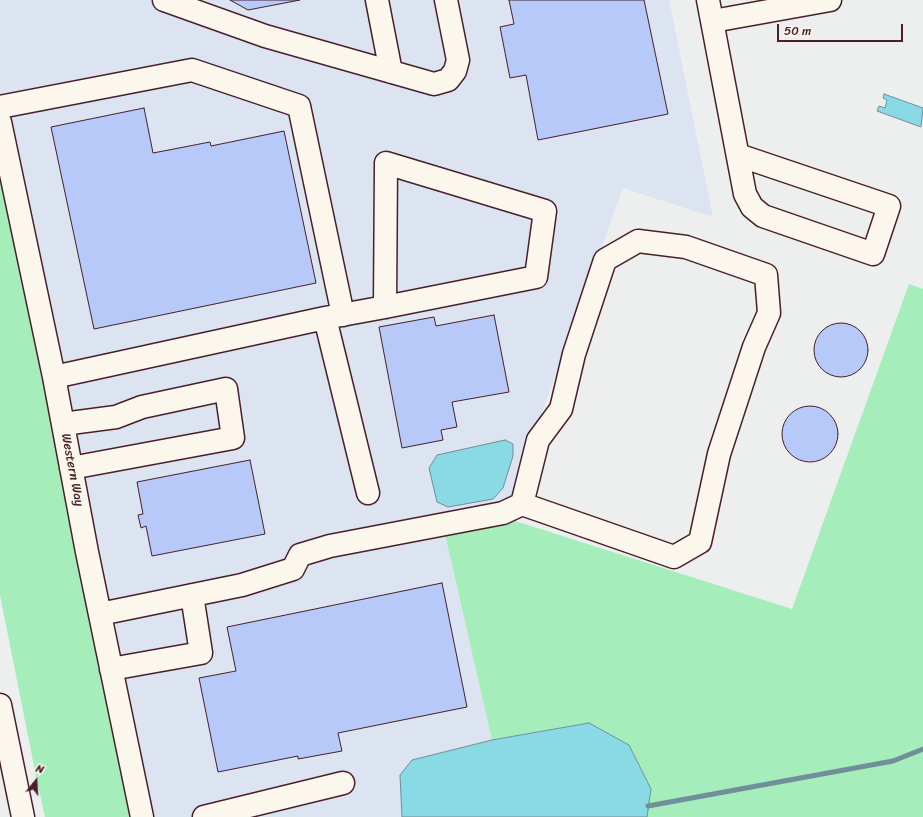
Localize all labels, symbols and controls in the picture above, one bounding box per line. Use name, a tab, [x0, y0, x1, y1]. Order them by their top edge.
scale bar	[779, 16, 905, 42]
text: 50 m	[784, 20, 811, 42]
street label: Western Way	[57, 432, 87, 508]
text: N	[33, 759, 46, 779]
north arrow	[16, 761, 56, 801]

